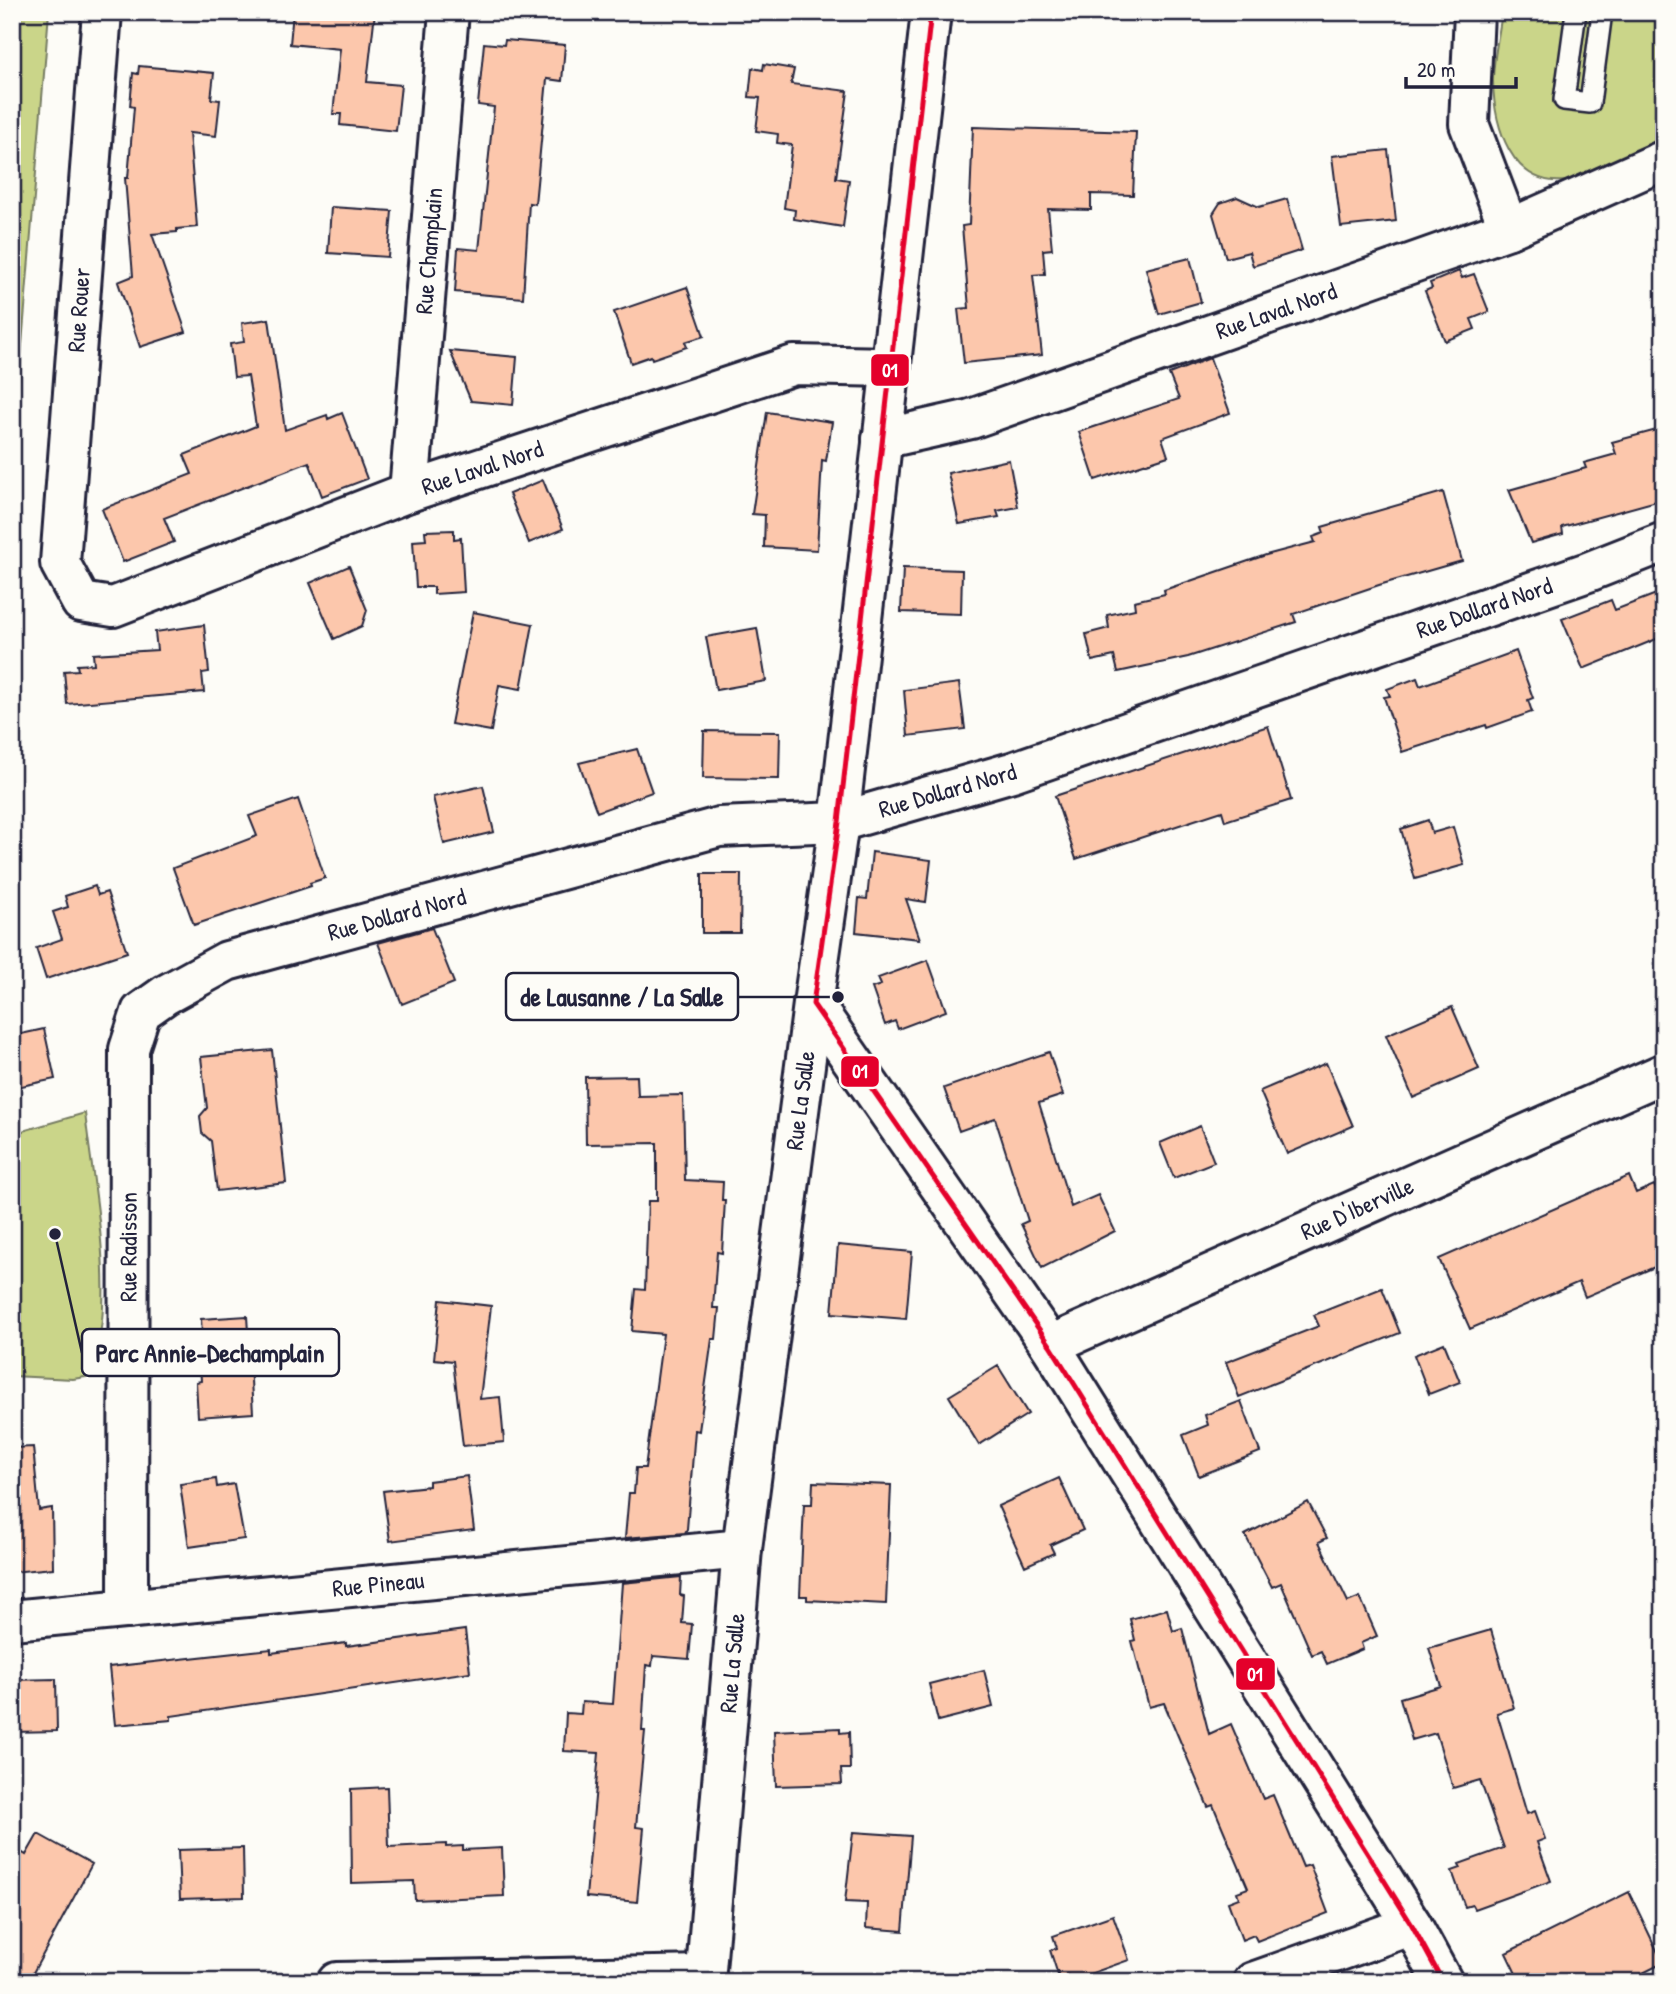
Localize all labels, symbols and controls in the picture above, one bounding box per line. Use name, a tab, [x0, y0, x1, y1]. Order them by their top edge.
scale bar	[1406, 46, 1517, 90]
text: 20 m	[1417, 55, 1455, 84]
street label: Rue Champlain	[407, 186, 449, 315]
street label: Rue Rouer	[59, 267, 97, 353]
street label: Rue Laval Nord	[1211, 274, 1341, 346]
line badge: 01	[870, 353, 910, 387]
text: 01	[882, 357, 898, 383]
street label: Rue Laval Nord	[417, 432, 547, 502]
street label: Rue Dollard Nord	[1412, 569, 1556, 645]
street label: Rue Dollard Nord	[875, 755, 1020, 825]
street label: Rue Dollard Nord	[324, 880, 469, 948]
callout: de Lausanne / La Salle	[506, 973, 738, 1020]
text: de Lausanne / La Salle	[520, 979, 724, 1014]
street label: Rue La Salle	[777, 1048, 822, 1152]
line badge: 01	[840, 1055, 880, 1088]
text: 01	[852, 1058, 868, 1084]
street label: Rue D'Iberville	[1295, 1169, 1419, 1247]
street label: Rue Radisson	[112, 1192, 144, 1302]
callout: Parc Annie-Dechamplain	[82, 1329, 339, 1376]
text: Parc Annie-Dechamplain	[95, 1335, 325, 1371]
street label: Rue Pineau	[331, 1563, 426, 1604]
street label: Rue La Salle	[711, 1612, 751, 1714]
line badge: 01	[1235, 1657, 1276, 1691]
text: 01	[1247, 1661, 1263, 1687]

